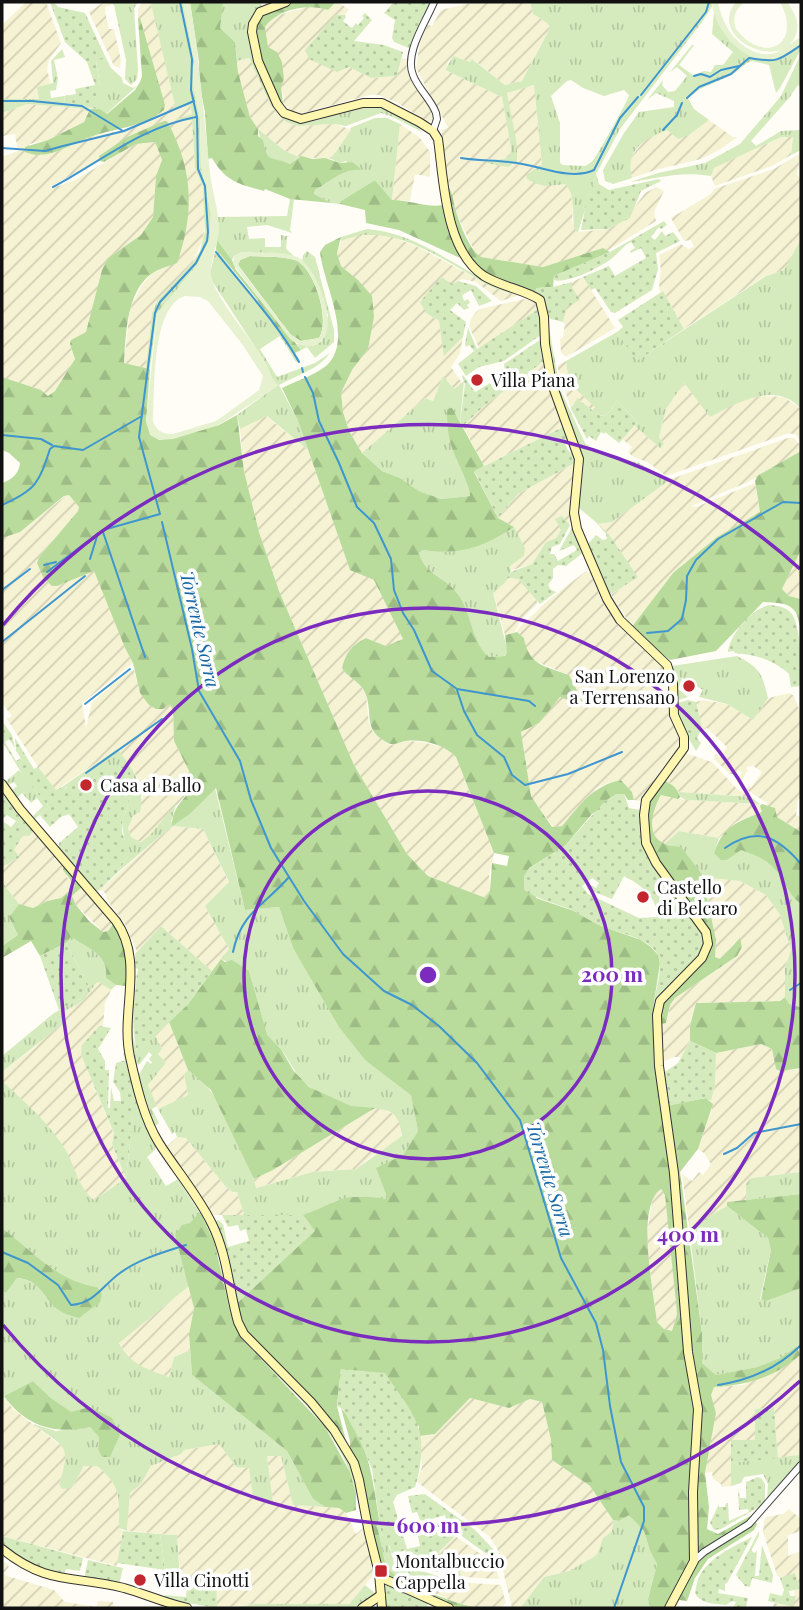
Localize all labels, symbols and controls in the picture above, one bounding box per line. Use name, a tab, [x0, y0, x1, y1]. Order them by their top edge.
place label: Villa Piana	[490, 368, 575, 392]
marker: Villa Piana	[469, 372, 485, 388]
water label: Torrente Sorra	[175, 568, 227, 690]
place label: San Lorenzo a Terrensano	[570, 664, 675, 709]
marker: San Lorenzo a Terrensano	[681, 678, 697, 694]
place label: Casa al Ballo	[100, 773, 202, 797]
marker: Casa al Ballo	[78, 777, 94, 793]
place label: Castello di Belcaro	[657, 875, 738, 920]
marker: Castello di Belcaro	[635, 889, 651, 905]
text: 200 m	[581, 959, 643, 987]
centre of rings	[416, 963, 440, 987]
water label: Torrente Sorra	[521, 1118, 581, 1240]
text: 400 m	[657, 1219, 719, 1247]
text: 600 m	[397, 1510, 459, 1538]
place label: Montalbuccio Cappella	[395, 1549, 505, 1594]
marker: Montalbuccio Cappella	[373, 1563, 389, 1579]
place label: Villa Cinotti	[153, 1568, 249, 1592]
marker: Villa Cinotti	[132, 1572, 148, 1588]

